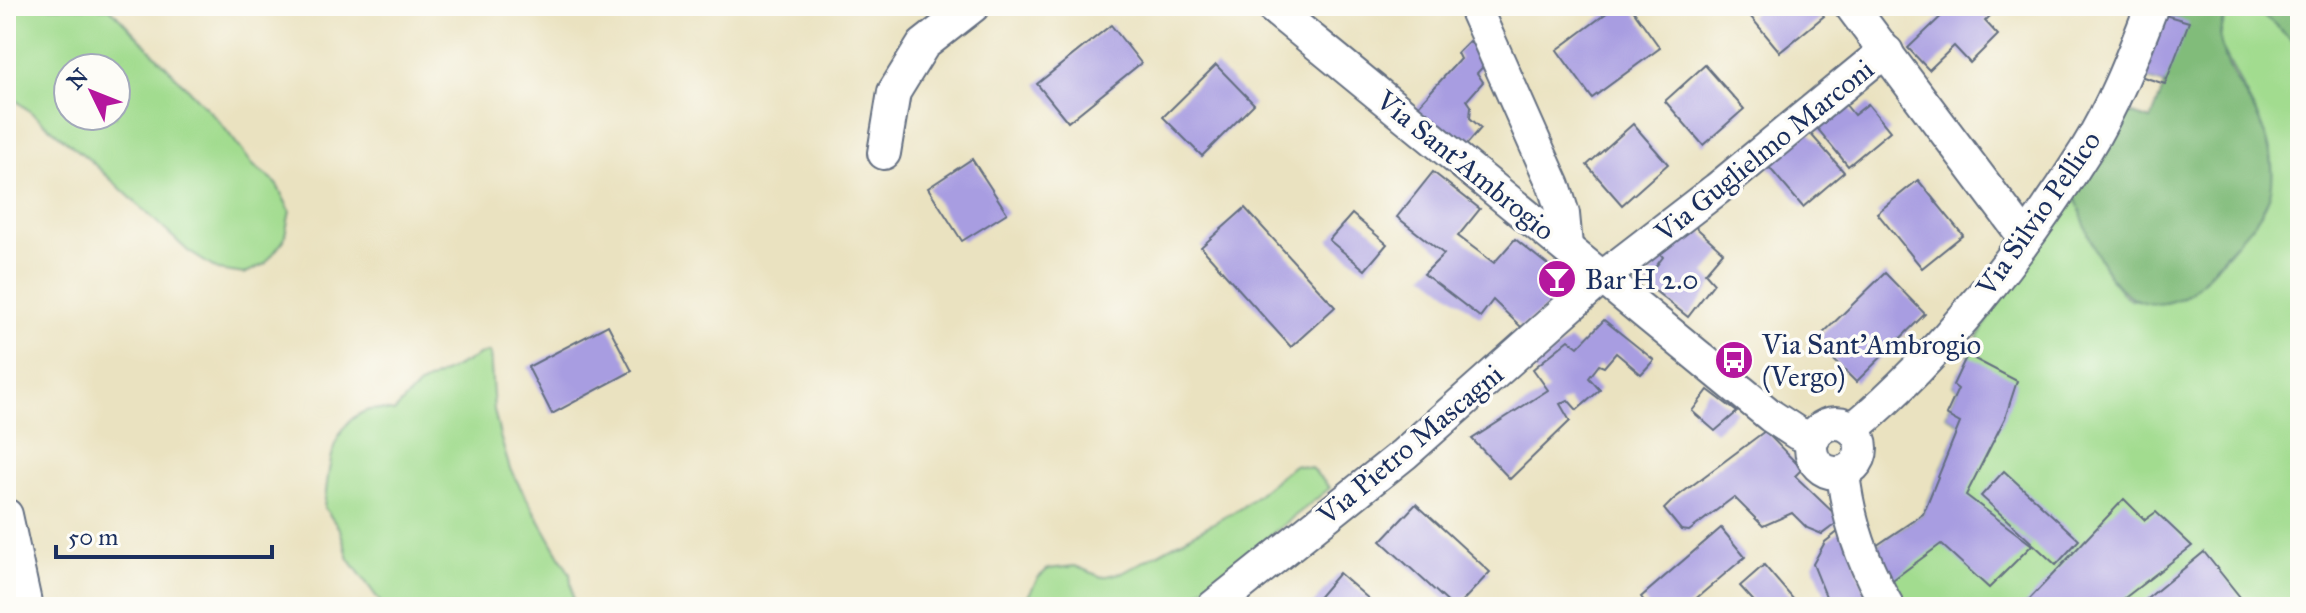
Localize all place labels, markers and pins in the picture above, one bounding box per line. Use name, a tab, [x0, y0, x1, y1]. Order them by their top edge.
bar icon: Bar H 2.0	[1536, 258, 1578, 300]
place label: Bar H 2.0	[1585, 262, 1699, 297]
place label: Via Sant'Ambrogio (Vergo)	[1761, 327, 1981, 394]
bus stop icon: Via Sant'Ambrogio (Vergo)	[1713, 339, 1755, 381]

